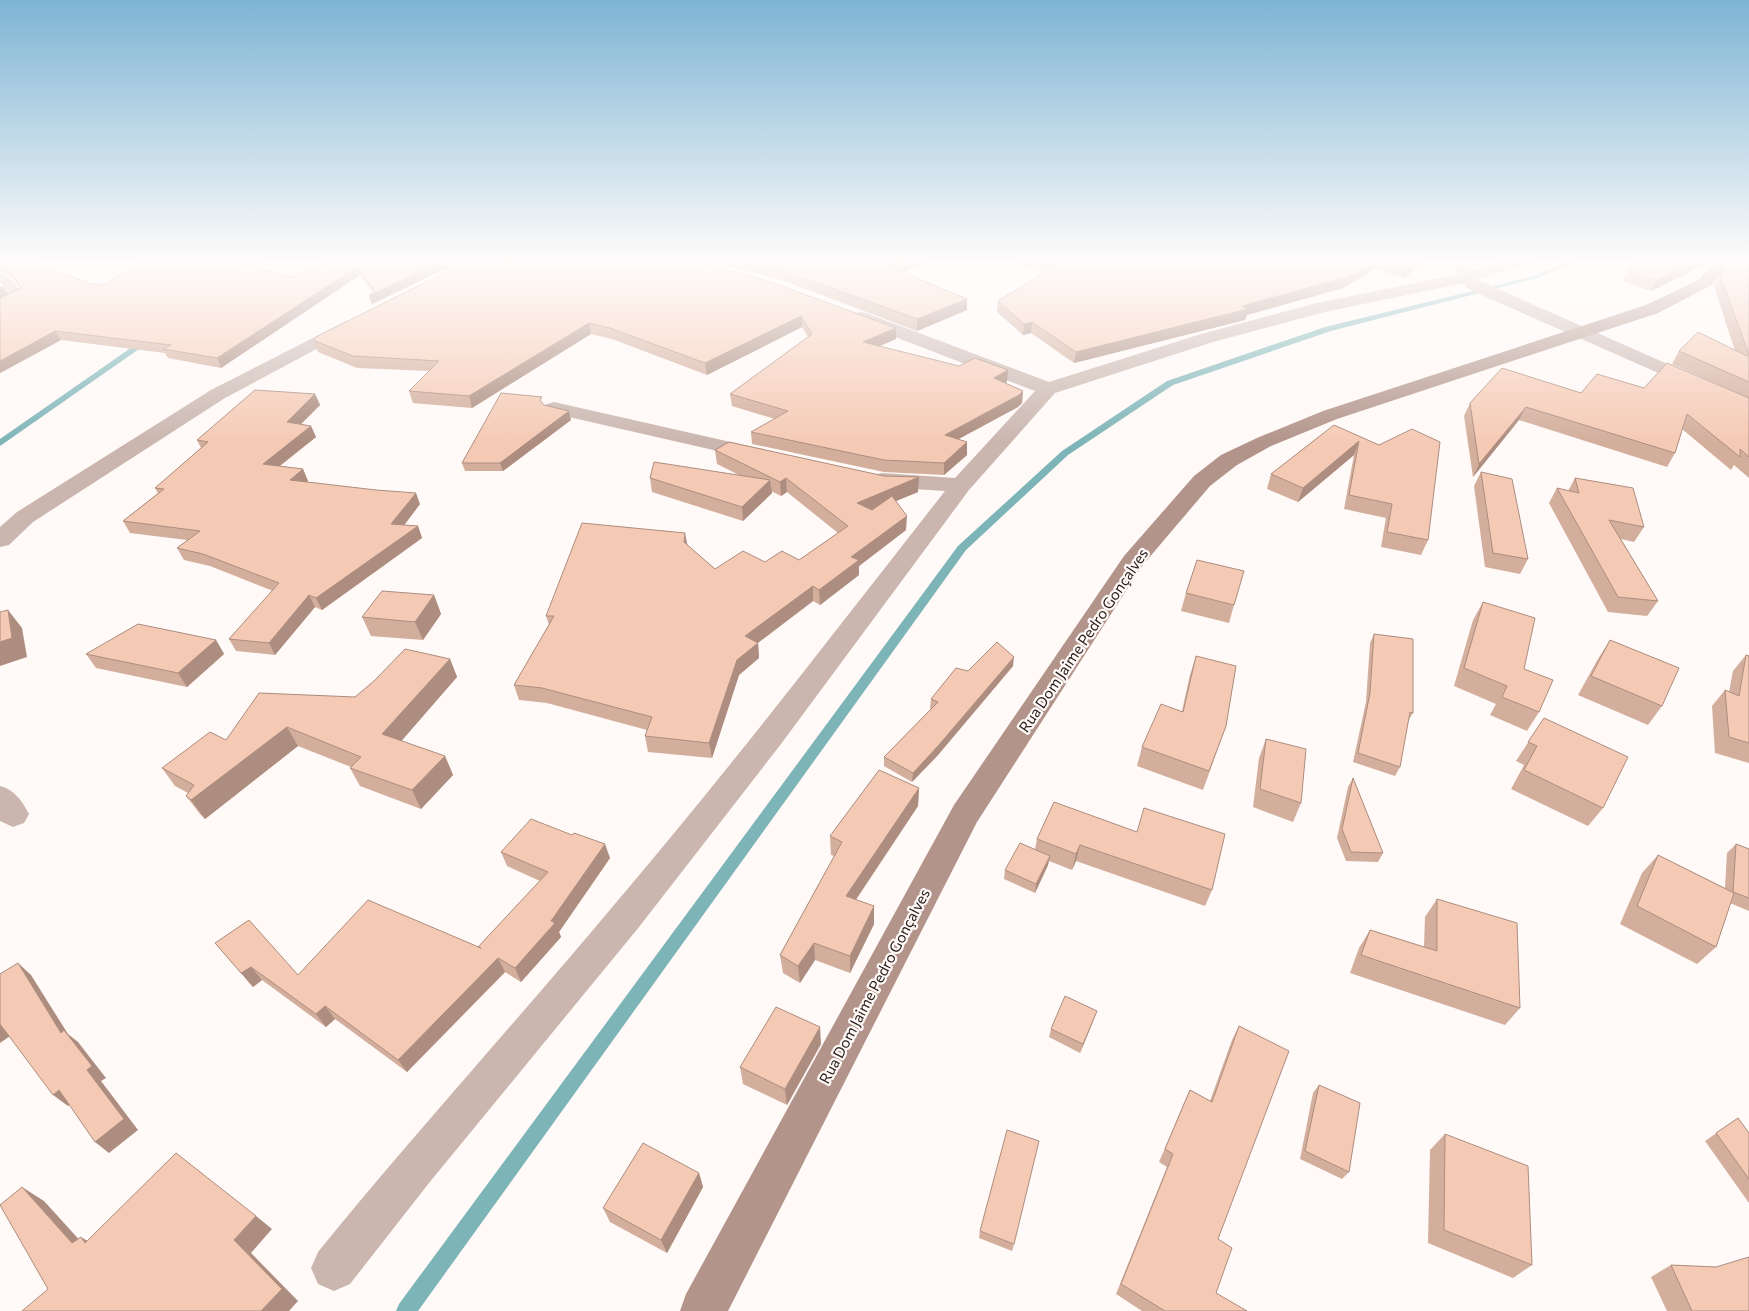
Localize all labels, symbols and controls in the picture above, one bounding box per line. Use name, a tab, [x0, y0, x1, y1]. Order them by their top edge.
street label: Rua Dom Jaime Pedro Gonçalves	[1015, 544, 1152, 735]
street label: Rua Dom Jaime Pedro Gonçalves	[815, 885, 933, 1086]

